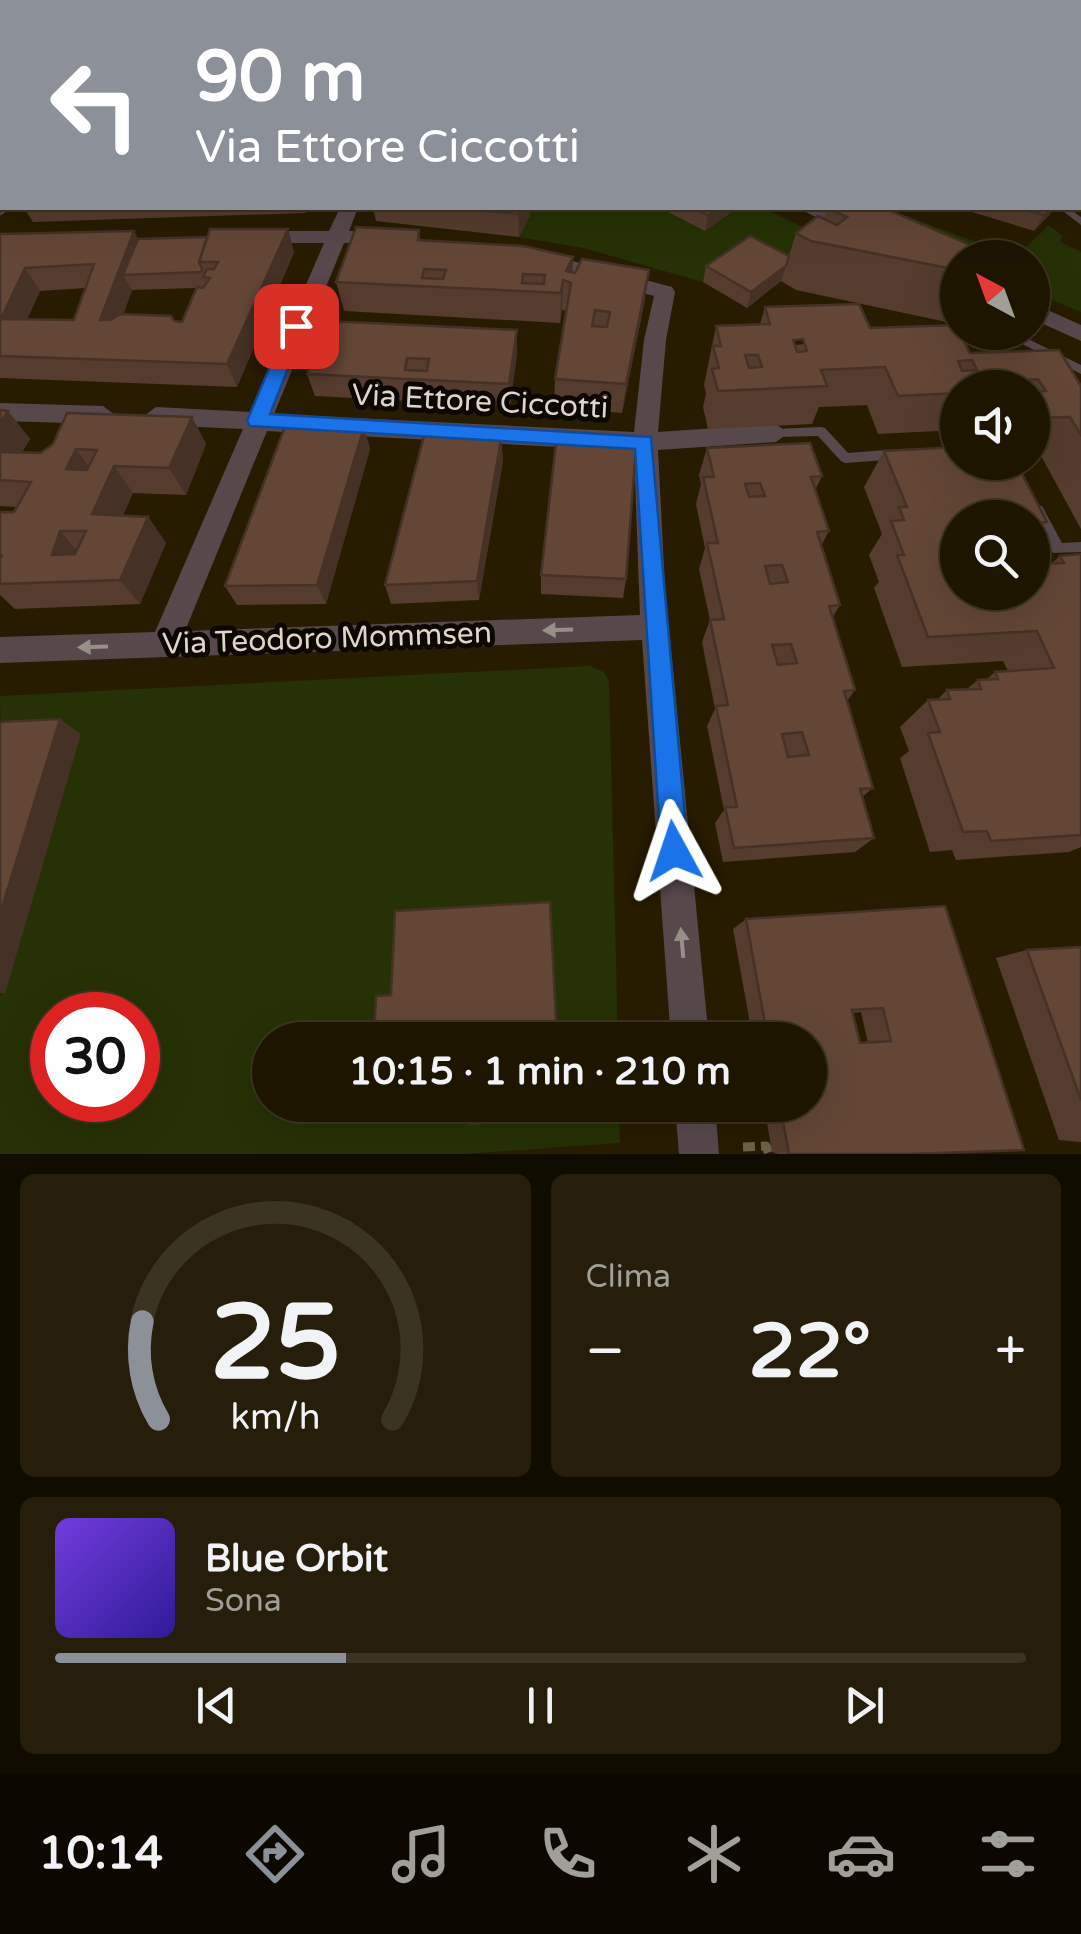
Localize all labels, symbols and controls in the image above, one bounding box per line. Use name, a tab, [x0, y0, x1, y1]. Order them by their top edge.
text: 90 m	[195, 36, 365, 120]
icon: left	[30, 40, 160, 170]
text: Via Ettore Ciccotti	[195, 121, 580, 175]
north arrow	[940, 240, 1050, 350]
map controls	[940, 240, 1050, 610]
pin	[254, 284, 339, 369]
icon: arrive	[269, 299, 324, 354]
button: sound	[940, 370, 1050, 480]
street label: Via Ettore Ciccotti	[351, 376, 609, 427]
button: search	[940, 500, 1050, 610]
street label: Via Teodoro Mommsen	[161, 614, 493, 663]
one-way arrow	[541, 622, 573, 638]
one-way arrow	[76, 639, 108, 655]
position arrow	[622, 799, 726, 903]
one-way arrow	[674, 926, 690, 958]
speed limit sign: 30	[30, 992, 160, 1122]
text: 10:15 · 1 min · 210 m	[348, 1049, 731, 1095]
text: Clima	[586, 1258, 671, 1296]
text: 25	[210, 1282, 341, 1407]
text: 22°	[749, 1307, 871, 1397]
text: −	[586, 1319, 625, 1385]
text: +	[995, 1319, 1026, 1385]
text: km/h	[230, 1396, 320, 1439]
text: Blue Orbit	[205, 1536, 388, 1582]
text: Sona	[205, 1582, 282, 1620]
icon: previous	[189, 1678, 244, 1733]
icon: pause	[513, 1678, 568, 1733]
icon: next	[837, 1678, 892, 1733]
icon: directions	[240, 1819, 310, 1889]
icon: music	[386, 1819, 456, 1889]
icon: phone	[533, 1819, 603, 1889]
icon: climate	[679, 1819, 749, 1889]
icon: car	[826, 1819, 896, 1889]
icon: filters	[973, 1819, 1043, 1889]
text: 10:14	[38, 1827, 163, 1881]

